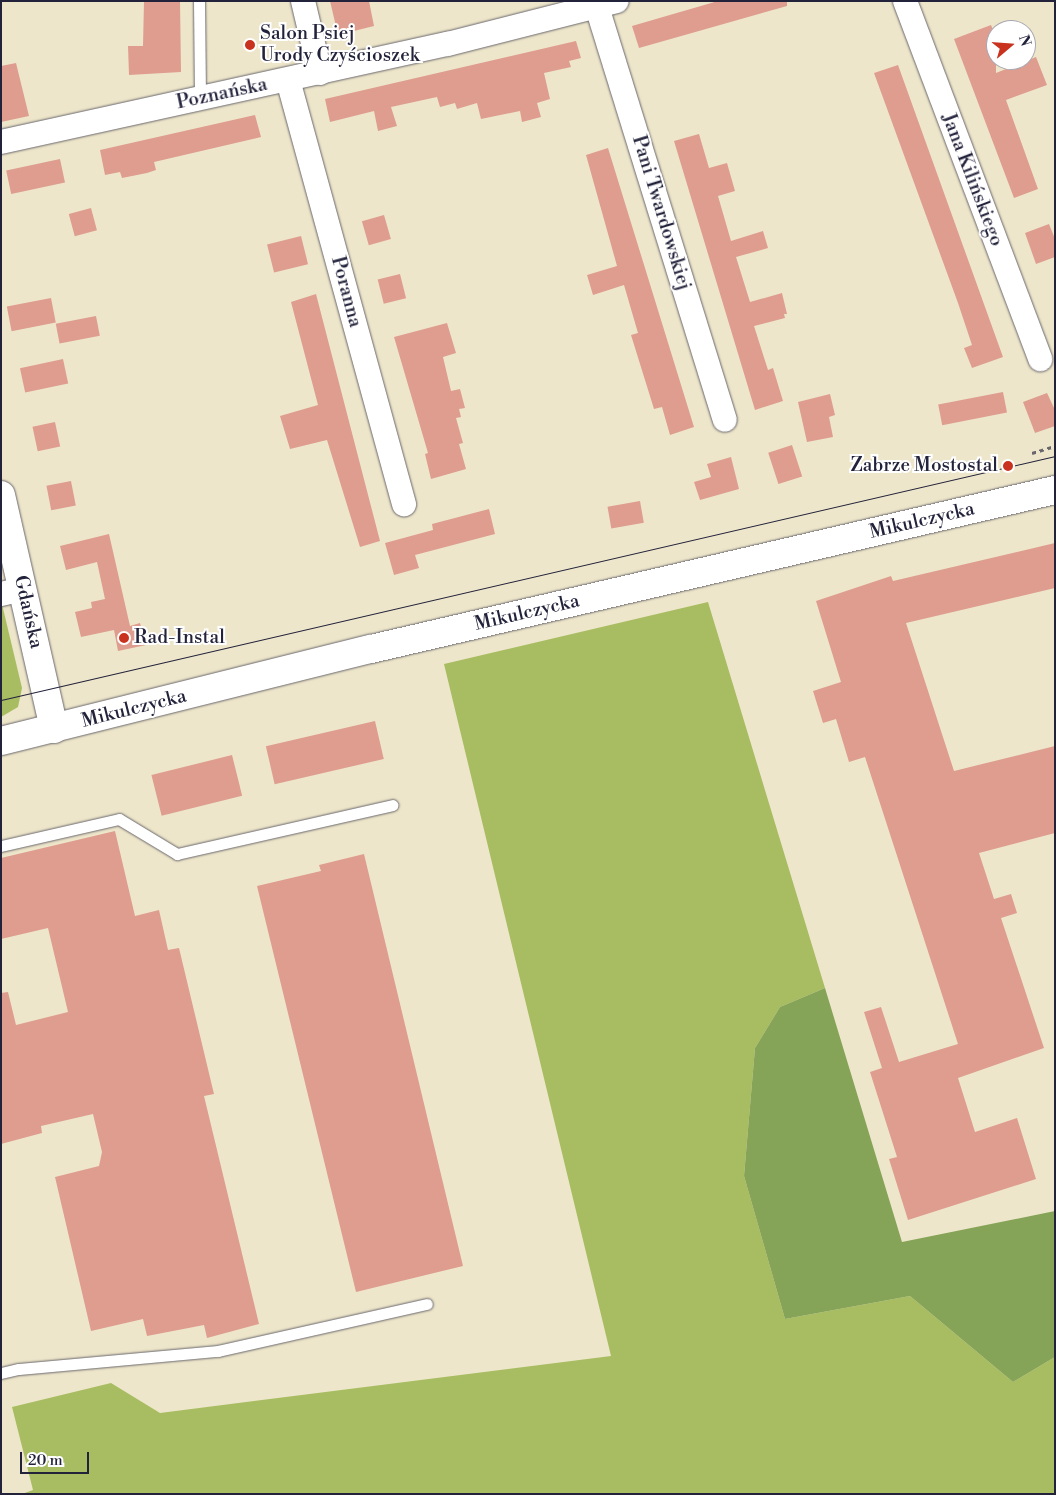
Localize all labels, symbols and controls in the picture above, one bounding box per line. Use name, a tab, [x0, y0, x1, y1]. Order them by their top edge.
north arrow	[986, 20, 1036, 70]
place label: Salon Psiej Urody Czyścioszek	[260, 23, 420, 67]
text: N	[1014, 33, 1035, 49]
marker: Salon Psiej Urody Czyścioszek	[244, 39, 256, 51]
street label: Poznańska	[175, 73, 269, 115]
street label: Jana Kilińskiego	[936, 110, 1008, 250]
street label: Pani Twardowskiej	[627, 133, 695, 293]
street label: Poranna	[326, 254, 366, 330]
place label: Zabrze Mostostal	[850, 455, 998, 477]
marker: Zabrze Mostostal	[1002, 460, 1014, 472]
street label: Mikulczycka	[867, 498, 977, 544]
street label: Gdańska	[9, 573, 47, 651]
street label: Mikulczycka	[472, 590, 582, 636]
place label: Rad-Instal	[134, 627, 225, 649]
marker: Rad-Instal	[118, 632, 130, 644]
street label: Mikulczycka	[79, 685, 189, 733]
scale bar	[22, 1442, 91, 1474]
text: 20 m	[28, 1451, 63, 1470]

